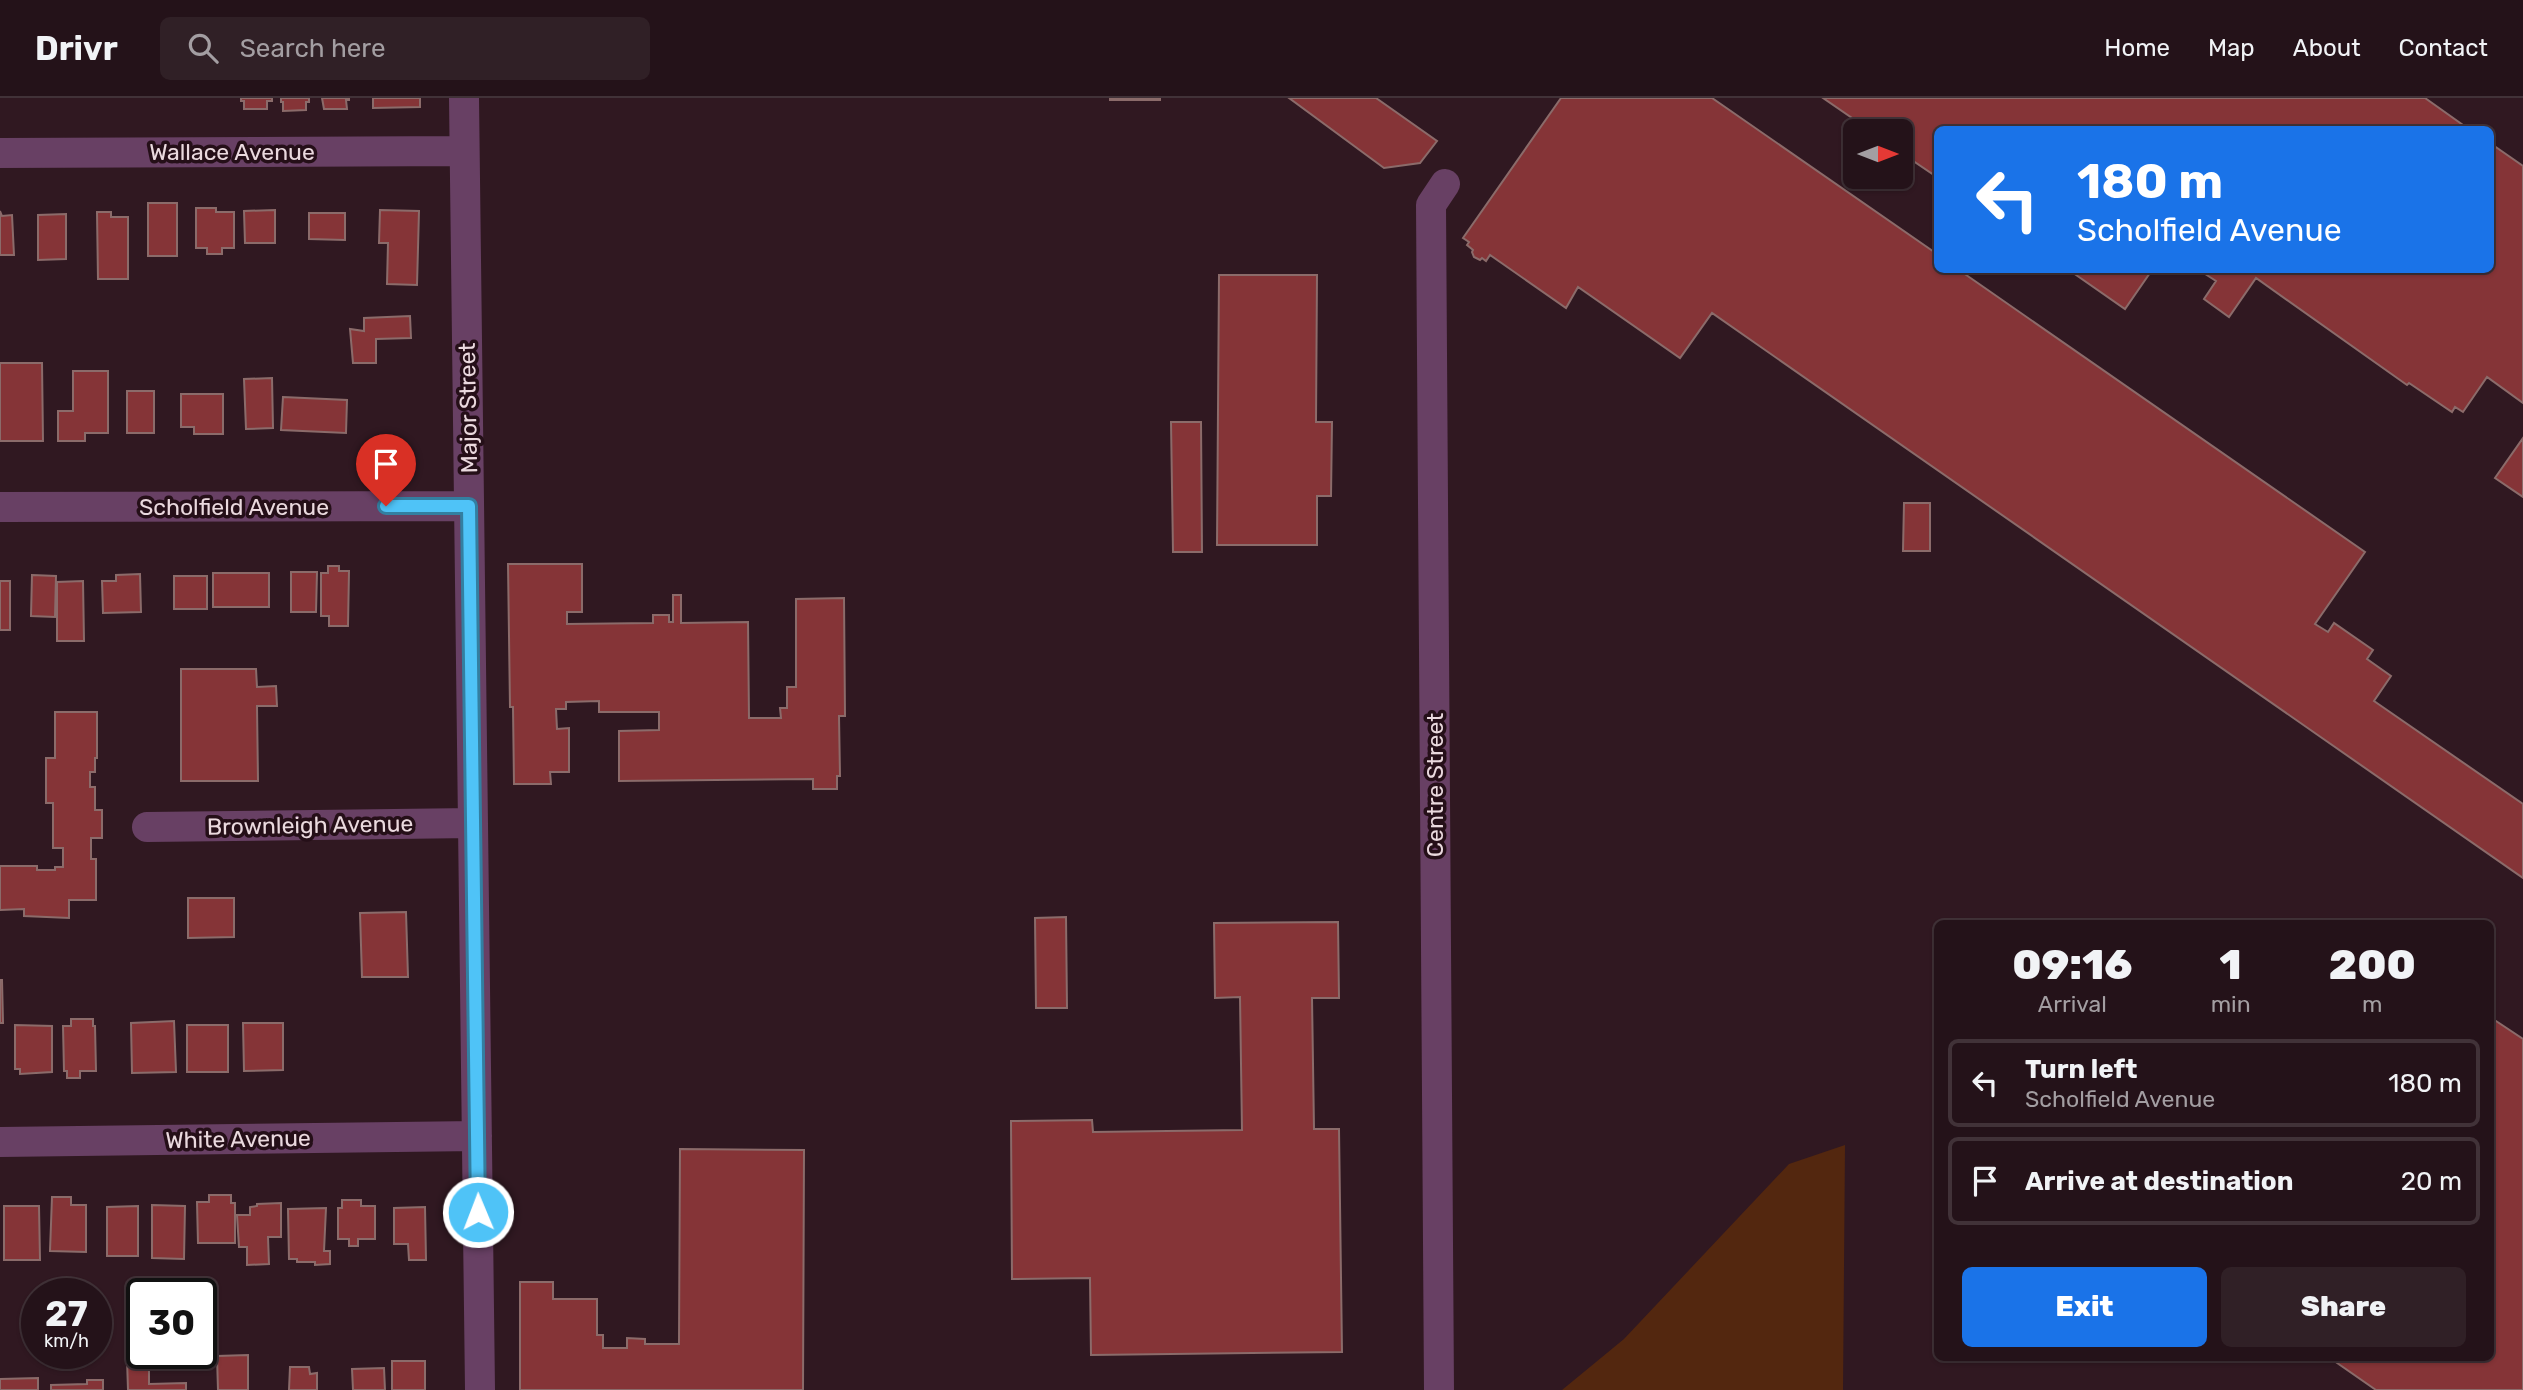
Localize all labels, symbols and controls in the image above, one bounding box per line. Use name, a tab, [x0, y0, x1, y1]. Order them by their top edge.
search box	[160, 17, 650, 80]
text: Drivr	[35, 29, 118, 68]
icon: search	[184, 29, 222, 67]
text: Search here	[240, 33, 386, 64]
text: Home	[2104, 34, 2170, 62]
text: Map	[2208, 34, 2255, 62]
text: About	[2293, 34, 2361, 62]
text: Contact	[2399, 34, 2488, 62]
north arrow	[1843, 119, 1913, 189]
map controls	[1843, 119, 1913, 189]
street label: Wallace Avenue	[149, 138, 315, 166]
text: 180 m	[2077, 152, 2223, 210]
icon: left	[1962, 154, 2053, 245]
text: Scholfield Avenue	[2077, 211, 2342, 249]
street label: Major Street	[453, 342, 483, 474]
pin	[356, 434, 416, 506]
icon: arrive	[367, 445, 405, 483]
street label: Scholfield Avenue	[139, 493, 329, 521]
street label: Centre Street	[1421, 713, 1449, 857]
street label: Brownleigh Avenue	[207, 809, 413, 841]
text: 09:16	[2012, 940, 2133, 990]
text: 1	[2220, 940, 2242, 990]
text: 200	[2329, 940, 2416, 990]
text: Arrival	[2038, 990, 2107, 1018]
text: min	[2211, 990, 2251, 1018]
text: m	[2362, 990, 2383, 1018]
text: Turn left	[2025, 1054, 2137, 1085]
icon: left	[1966, 1064, 2004, 1102]
text: 180 m	[2388, 1068, 2462, 1099]
text: Scholfield Avenue	[2025, 1085, 2215, 1113]
street label: White Avenue	[165, 1124, 311, 1154]
icon: arrive	[1966, 1162, 2004, 1200]
text: Arrive at destination	[2025, 1166, 2293, 1197]
text: 20 m	[2401, 1166, 2462, 1197]
position arrow	[441, 1175, 515, 1249]
button: Exit	[1962, 1267, 2207, 1347]
button: Share	[2221, 1267, 2466, 1347]
speed limit sign: 30	[126, 1278, 217, 1369]
text: 27	[45, 1293, 88, 1335]
text: km/h	[44, 1330, 89, 1352]

